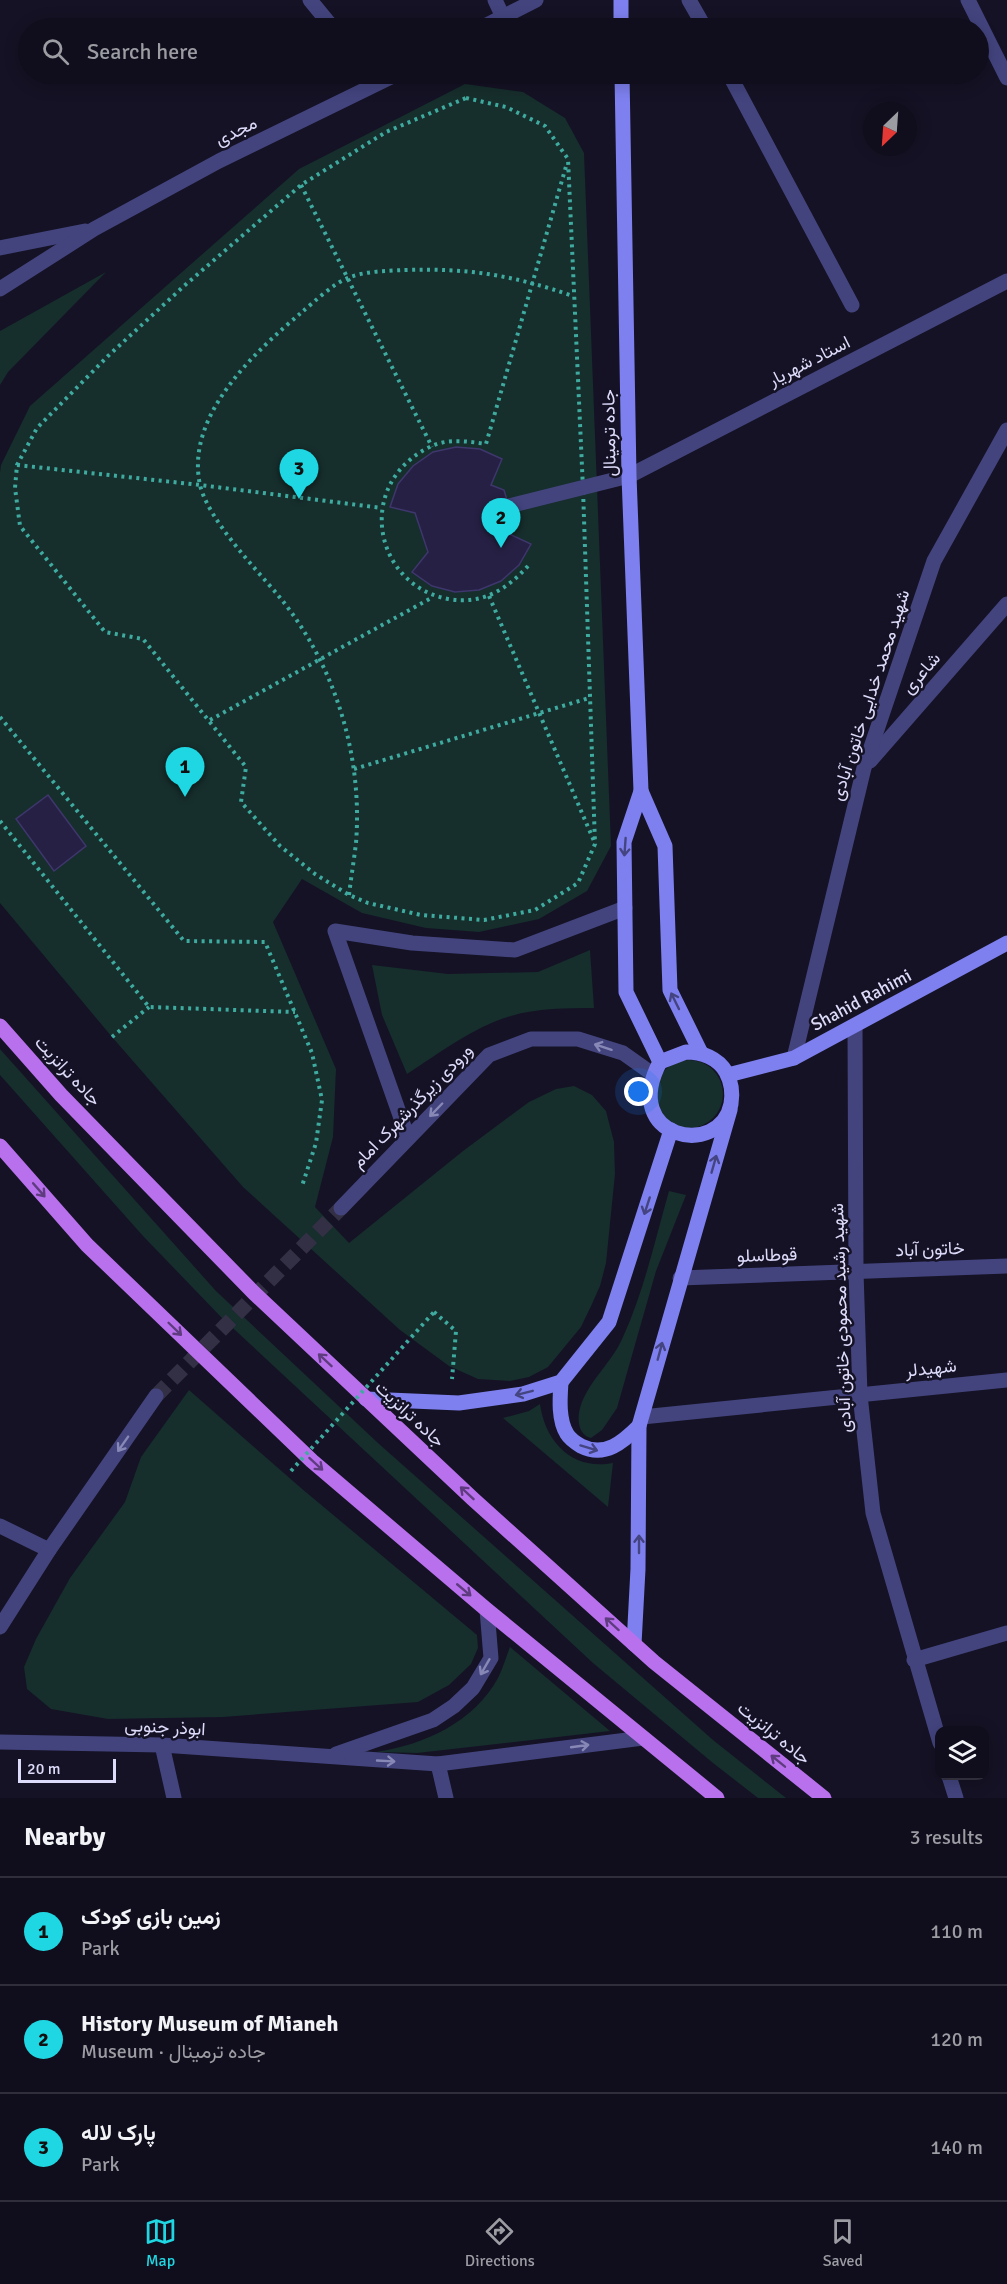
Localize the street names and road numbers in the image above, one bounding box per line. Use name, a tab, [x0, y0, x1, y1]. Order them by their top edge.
street label: مجدی	[211, 111, 261, 151]
street label: استاد شهریار	[763, 331, 854, 391]
street label: جاده ترمینال	[597, 389, 621, 477]
street label: شهید محمد خدایی خاتون آبادی	[825, 587, 915, 803]
street label: شاعری	[897, 648, 945, 698]
street label: Shahid Rahimi	[807, 964, 915, 1036]
street label: جاده ترانزیت	[30, 1031, 106, 1111]
street label: ورودی زیرگذرشهرک امام	[347, 1039, 478, 1174]
street label: شهید رشید محمودی خاتون آبادی	[826, 1203, 856, 1433]
street label: خاتون آباد	[895, 1237, 965, 1261]
street label: قوطاسلو	[736, 1243, 798, 1267]
street label: شهیدلر	[903, 1354, 958, 1382]
street label: جاده ترانزیت	[370, 1376, 450, 1452]
street label: جاده ترانزیت	[733, 1697, 815, 1769]
street label: ابوذر جنوبی	[124, 1714, 206, 1740]

